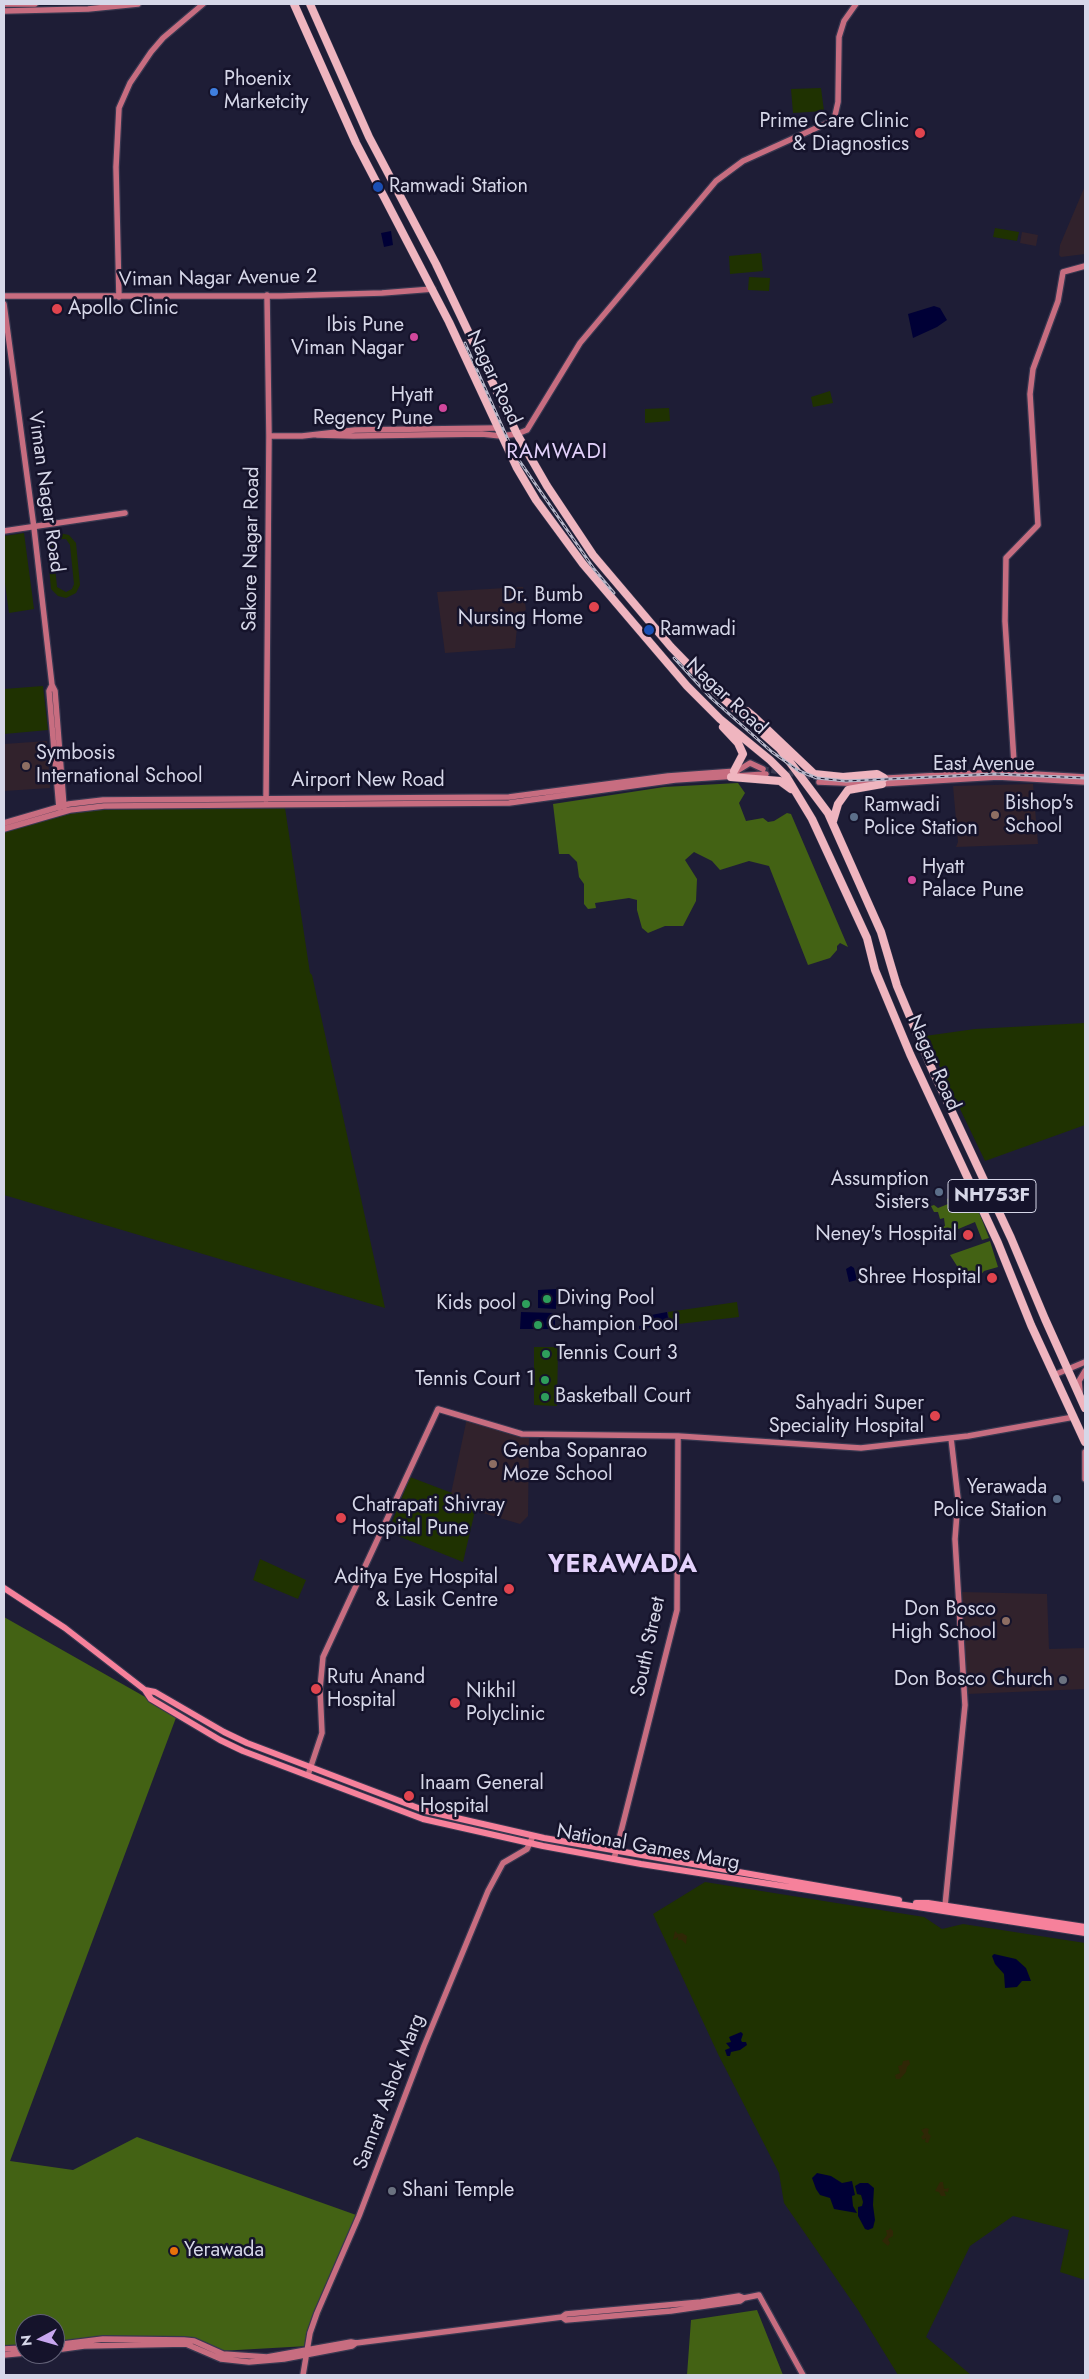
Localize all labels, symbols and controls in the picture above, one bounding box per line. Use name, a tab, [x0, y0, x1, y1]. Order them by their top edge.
place label: Phoenix Marketcity	[224, 68, 309, 115]
marker: Phoenix Marketcity	[208, 86, 220, 98]
place label: Prime Care Clinic & Diagnostics	[760, 110, 909, 157]
marker: Prime Care Clinic & Diagnostics	[913, 126, 927, 140]
place label: Ramwadi Station	[389, 175, 528, 199]
marker: Ramwadi Station	[371, 180, 385, 194]
street label: Viman Nagar Avenue 2	[118, 265, 318, 293]
place label: Apollo Clinic	[68, 297, 178, 321]
marker: Apollo Clinic	[50, 302, 64, 316]
place label: Ibis Pune Viman Nagar	[291, 314, 404, 361]
street label: Nagar Road	[461, 327, 525, 429]
marker: Ibis Pune Viman Nagar	[408, 331, 420, 343]
place label: Hyatt Regency Pune	[313, 384, 433, 431]
marker: Hyatt Regency Pune	[437, 402, 449, 414]
street label: Viman Nagar Road	[22, 410, 68, 574]
district label: RAMWADI	[505, 440, 609, 466]
street label: Sakore Nagar Road	[239, 466, 265, 632]
place label: Dr. Bumb Nursing Home	[458, 584, 583, 631]
marker: Dr. Bumb Nursing Home	[587, 600, 601, 614]
place label: Ramwadi	[660, 618, 736, 642]
marker: Ramwadi	[642, 623, 656, 637]
street label: Nagar Road	[680, 653, 772, 741]
place label: Symbosis International School	[36, 742, 203, 789]
street label: East Avenue	[933, 753, 1035, 777]
marker: Symbosis International School	[20, 760, 32, 772]
street label: Airport New Road	[291, 769, 445, 793]
place label: Bishop's School	[1005, 792, 1073, 839]
place label: Ramwadi Police Station	[864, 794, 978, 841]
marker: Bishop's School	[989, 809, 1001, 821]
marker: Ramwadi Police Station	[848, 811, 860, 823]
place label: Hyatt Palace Pune	[922, 856, 1024, 903]
marker: Hyatt Palace Pune	[906, 874, 918, 886]
street label: Nagar Road	[901, 1011, 965, 1115]
place label: Assumption Sisters	[831, 1168, 929, 1215]
road number: NH753F	[948, 1180, 1036, 1212]
marker: Assumption Sisters	[933, 1186, 945, 1198]
place label: Neney's Hospital	[815, 1223, 957, 1247]
marker: Neney's Hospital	[961, 1228, 975, 1242]
place label: Shree Hospital	[857, 1266, 981, 1290]
marker: Shree Hospital	[985, 1271, 999, 1285]
place label: Diving Pool	[557, 1287, 654, 1311]
place label: Kids pool	[436, 1292, 516, 1316]
marker: Diving Pool	[541, 1293, 553, 1305]
marker: Kids pool	[520, 1298, 532, 1310]
place label: Champion Pool	[548, 1313, 678, 1337]
marker: Champion Pool	[532, 1319, 544, 1331]
place label: Tennis Court 3	[556, 1342, 678, 1366]
marker: Tennis Court 3	[540, 1348, 552, 1360]
place label: Tennis Court 1	[415, 1368, 535, 1392]
marker: Tennis Court 1	[539, 1374, 551, 1386]
place label: Basketball Court	[555, 1385, 690, 1409]
marker: Basketball Court	[539, 1391, 551, 1403]
place label: Sahyadri Super Speciality Hospital	[769, 1392, 924, 1439]
marker: Sahyadri Super Speciality Hospital	[928, 1409, 942, 1423]
place label: Genba Sopanrao Moze School	[503, 1440, 647, 1487]
marker: Genba Sopanrao Moze School	[487, 1458, 499, 1470]
place label: Yerawada Police Station	[933, 1476, 1047, 1523]
marker: Yerawada Police Station	[1051, 1493, 1063, 1505]
place label: Chatrapati Shivray Hospital Pune	[352, 1494, 505, 1541]
marker: Chatrapati Shivray Hospital Pune	[334, 1511, 348, 1525]
district label: YERAWADA	[547, 1551, 699, 1581]
place label: Aditya Eye Hospital & Lasik Centre	[334, 1566, 498, 1613]
marker: Aditya Eye Hospital & Lasik Centre	[502, 1582, 516, 1596]
street label: South Street	[627, 1595, 671, 1699]
place label: Don Bosco High School	[891, 1598, 996, 1645]
marker: Don Bosco High School	[1000, 1615, 1012, 1627]
place label: Rutu Anand Hospital	[327, 1666, 425, 1713]
place label: Don Bosco Church	[894, 1668, 1053, 1692]
marker: Don Bosco Church	[1057, 1674, 1069, 1686]
place label: Nikhil Polyclinic	[466, 1680, 545, 1727]
marker: Rutu Anand Hospital	[309, 1682, 323, 1696]
marker: Nikhil Polyclinic	[448, 1696, 462, 1710]
place label: Inaam General Hospital	[420, 1772, 544, 1819]
marker: Inaam General Hospital	[402, 1789, 416, 1803]
street label: National Games Marg	[555, 1820, 741, 1876]
street label: Samrat Ashok Marg	[349, 2011, 431, 2173]
place label: Shani Temple	[402, 2179, 514, 2203]
marker: Shani Temple	[386, 2185, 398, 2197]
place label: Yerawada	[184, 2239, 264, 2263]
marker: Yerawada	[168, 2245, 180, 2257]
north arrow	[15, 2314, 65, 2364]
text: N	[16, 2334, 37, 2347]

